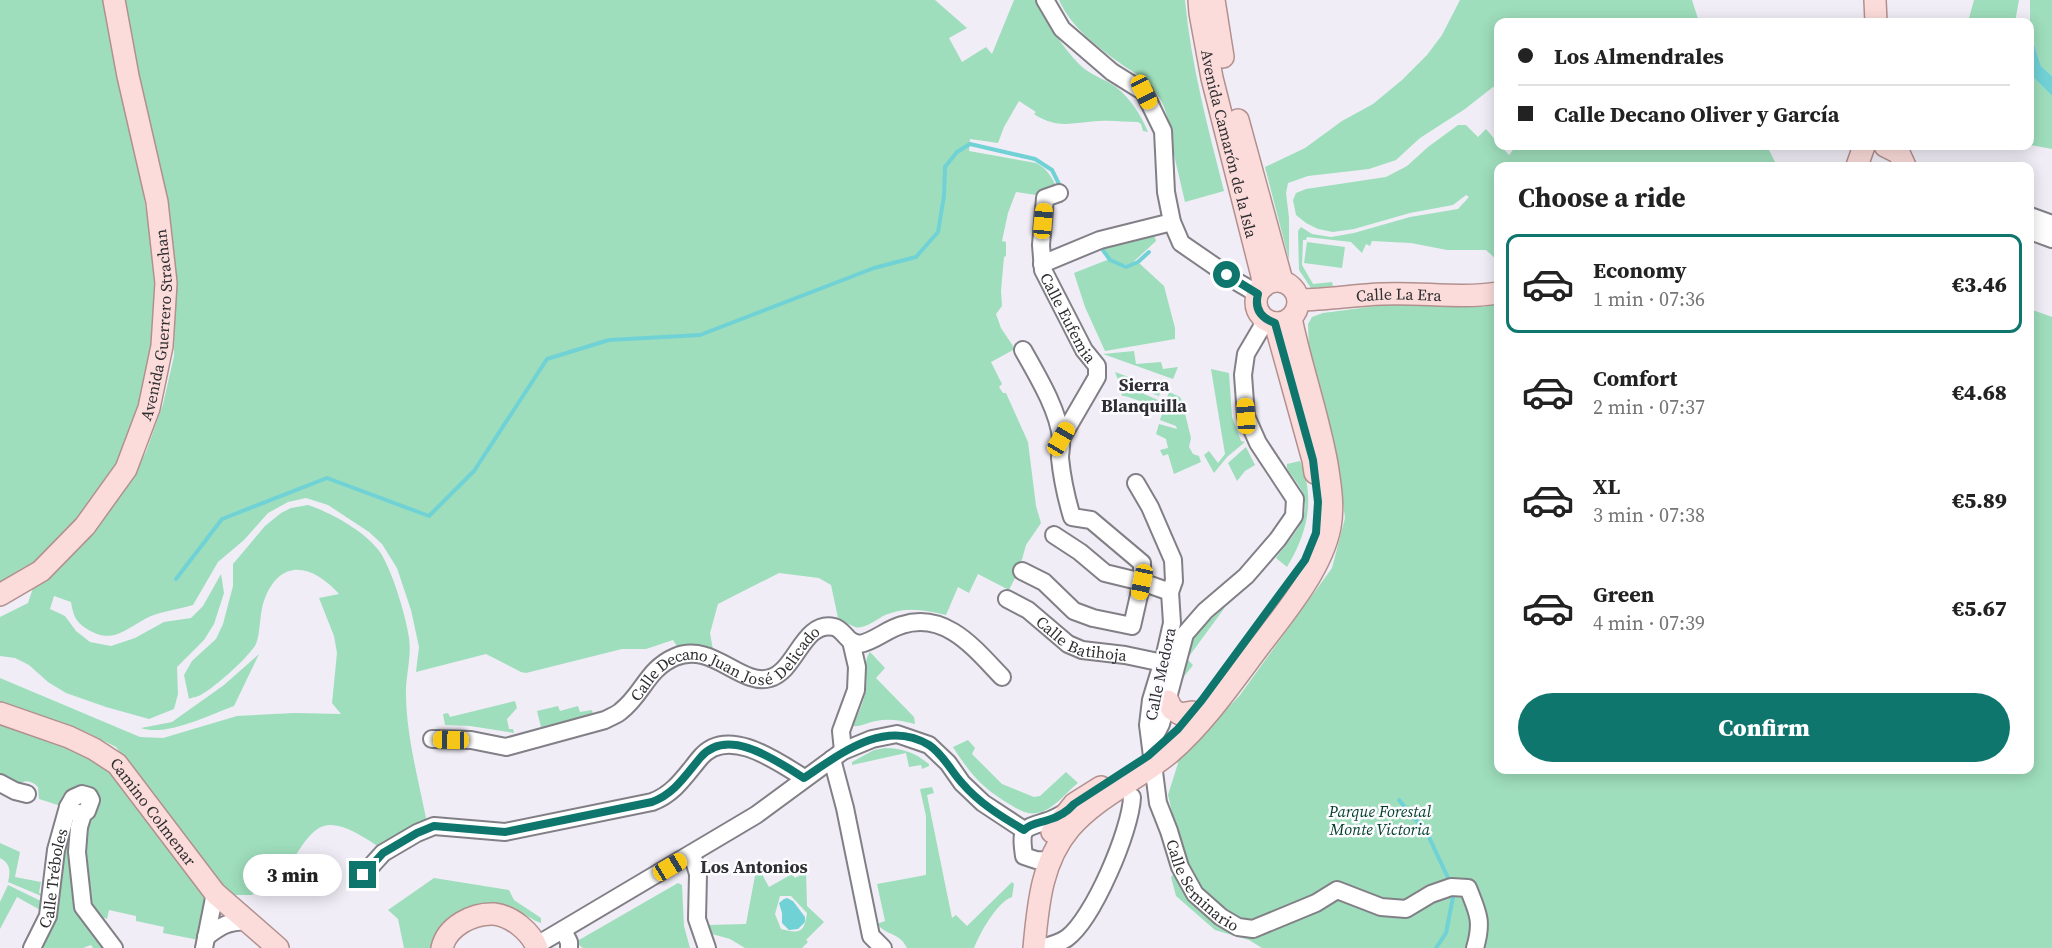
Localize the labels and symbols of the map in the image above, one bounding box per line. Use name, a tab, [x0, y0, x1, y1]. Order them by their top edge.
street label: Avenida Camarón de la Isla	[1196, 48, 1263, 241]
car	[1128, 72, 1160, 112]
car	[1032, 202, 1054, 240]
street label: Avenida Guerrero Strachan	[134, 228, 177, 423]
route start	[1213, 261, 1240, 288]
street label: Calle Eufemia	[1035, 269, 1102, 368]
street label: Calle La Era	[1355, 283, 1443, 307]
district label: Sierra Blanquilla	[1101, 372, 1187, 418]
car	[1236, 398, 1256, 434]
car	[1044, 419, 1078, 459]
car	[1129, 563, 1155, 601]
street label: Calle Batihoja	[1031, 611, 1129, 666]
street label: Calle Decano Juan José Delicado	[625, 620, 824, 706]
street label: Calle Medora	[1139, 625, 1181, 723]
car	[433, 731, 469, 749]
street label: Camino Colmenar	[106, 752, 201, 870]
park label: Parque Forestal Monte Victoria	[1328, 800, 1432, 840]
street label: Calle Tréboles	[33, 826, 73, 932]
street label: Calle Seminario	[1161, 837, 1243, 936]
car	[650, 850, 690, 884]
callout: 3 min	[243, 854, 342, 896]
district label: Los Antonios	[700, 854, 808, 879]
route end	[349, 861, 376, 888]

